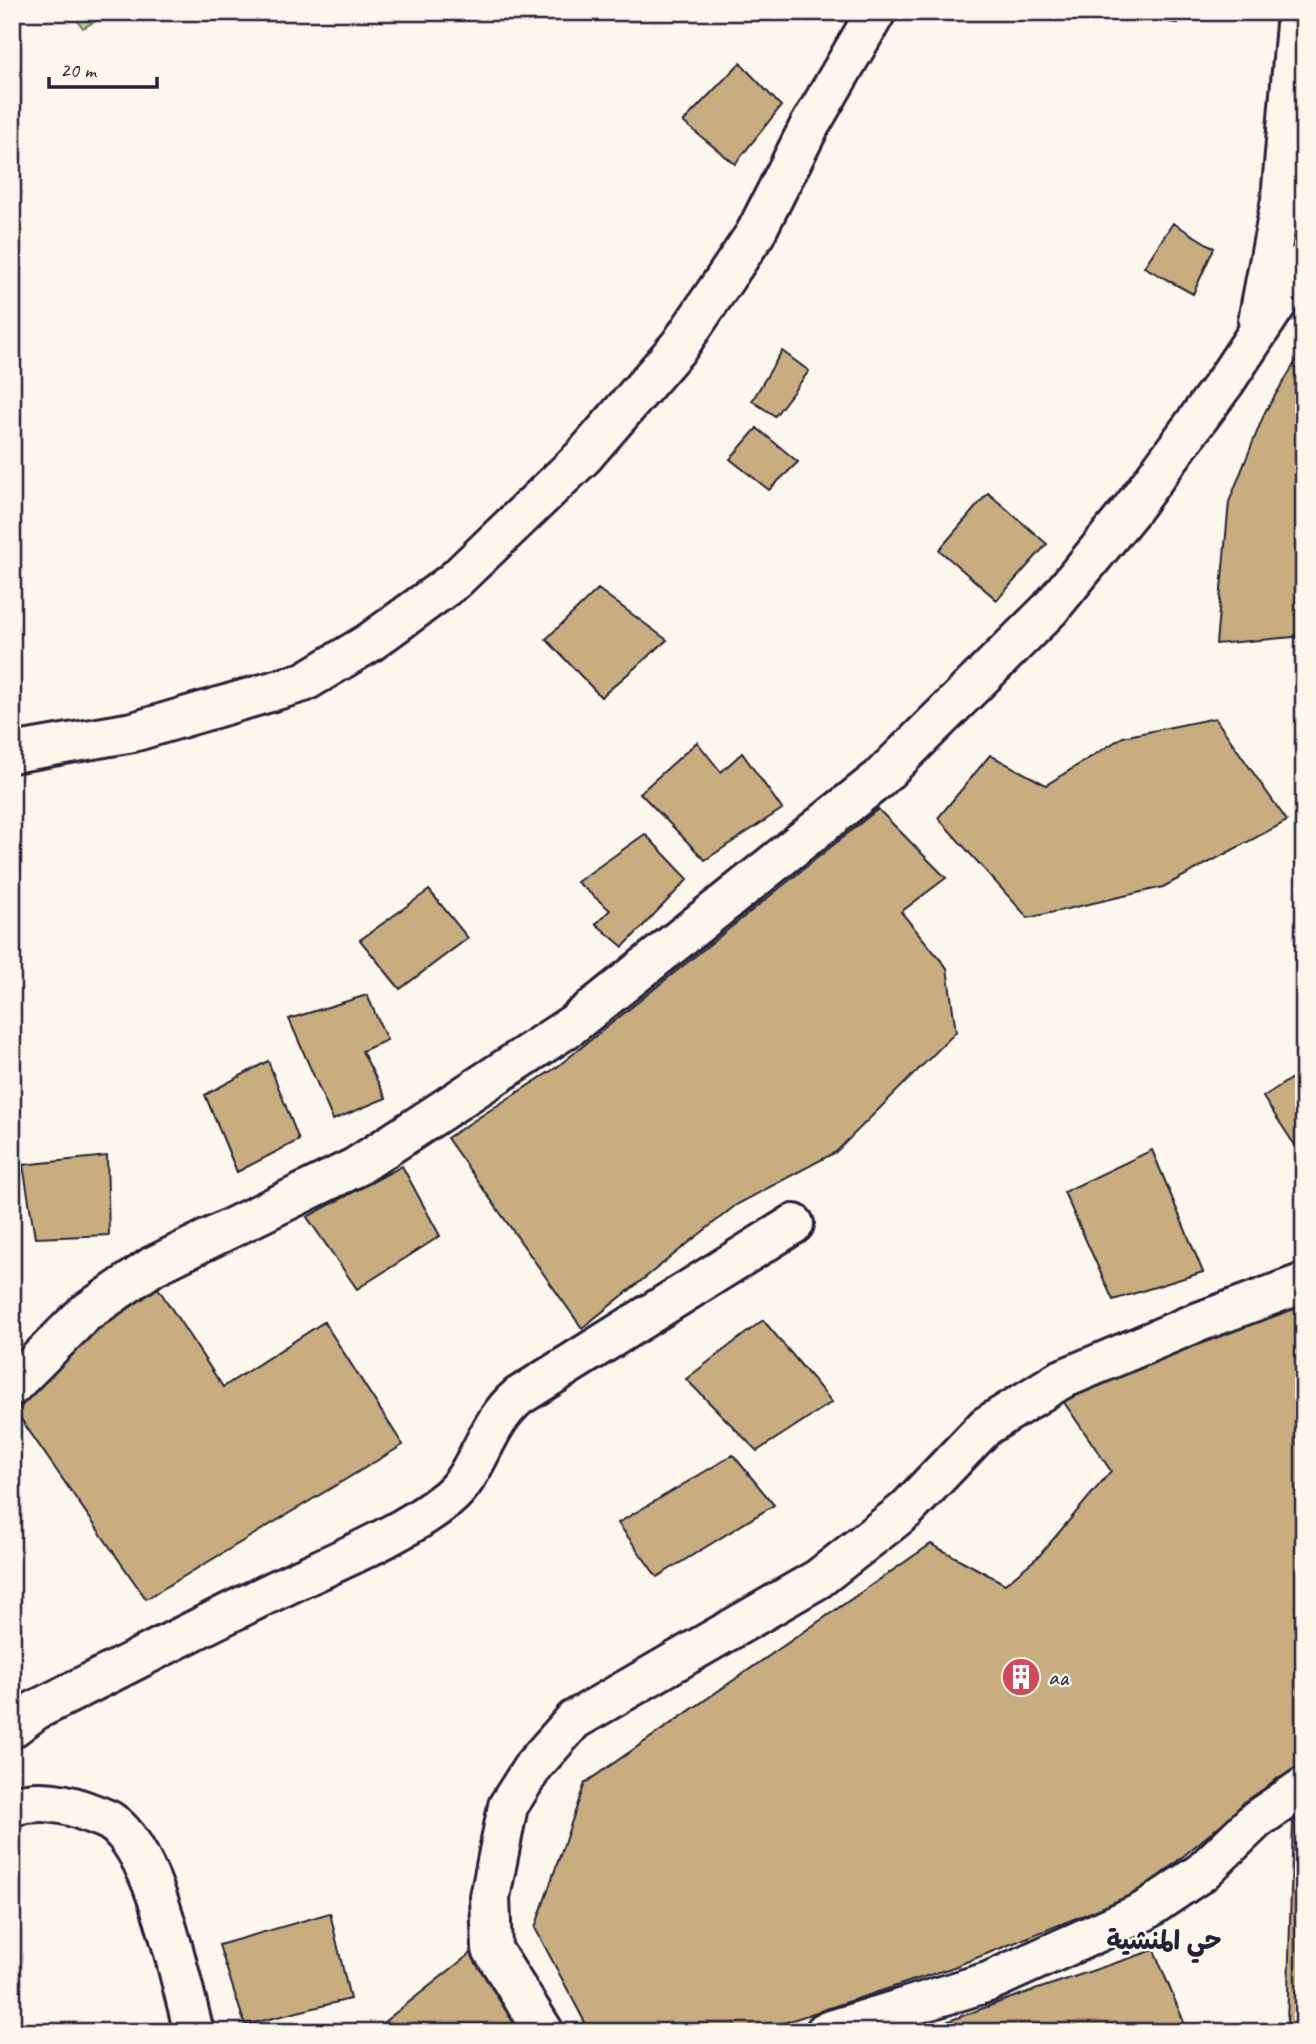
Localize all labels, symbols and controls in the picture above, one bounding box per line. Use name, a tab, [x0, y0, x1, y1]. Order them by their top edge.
scale bar	[49, 46, 158, 90]
text: 20 m	[60, 57, 98, 83]
building icon: aa	[1000, 1656, 1042, 1698]
place label: aa	[1048, 1662, 1069, 1692]
district label: حي المنشية	[1106, 1924, 1222, 1964]

